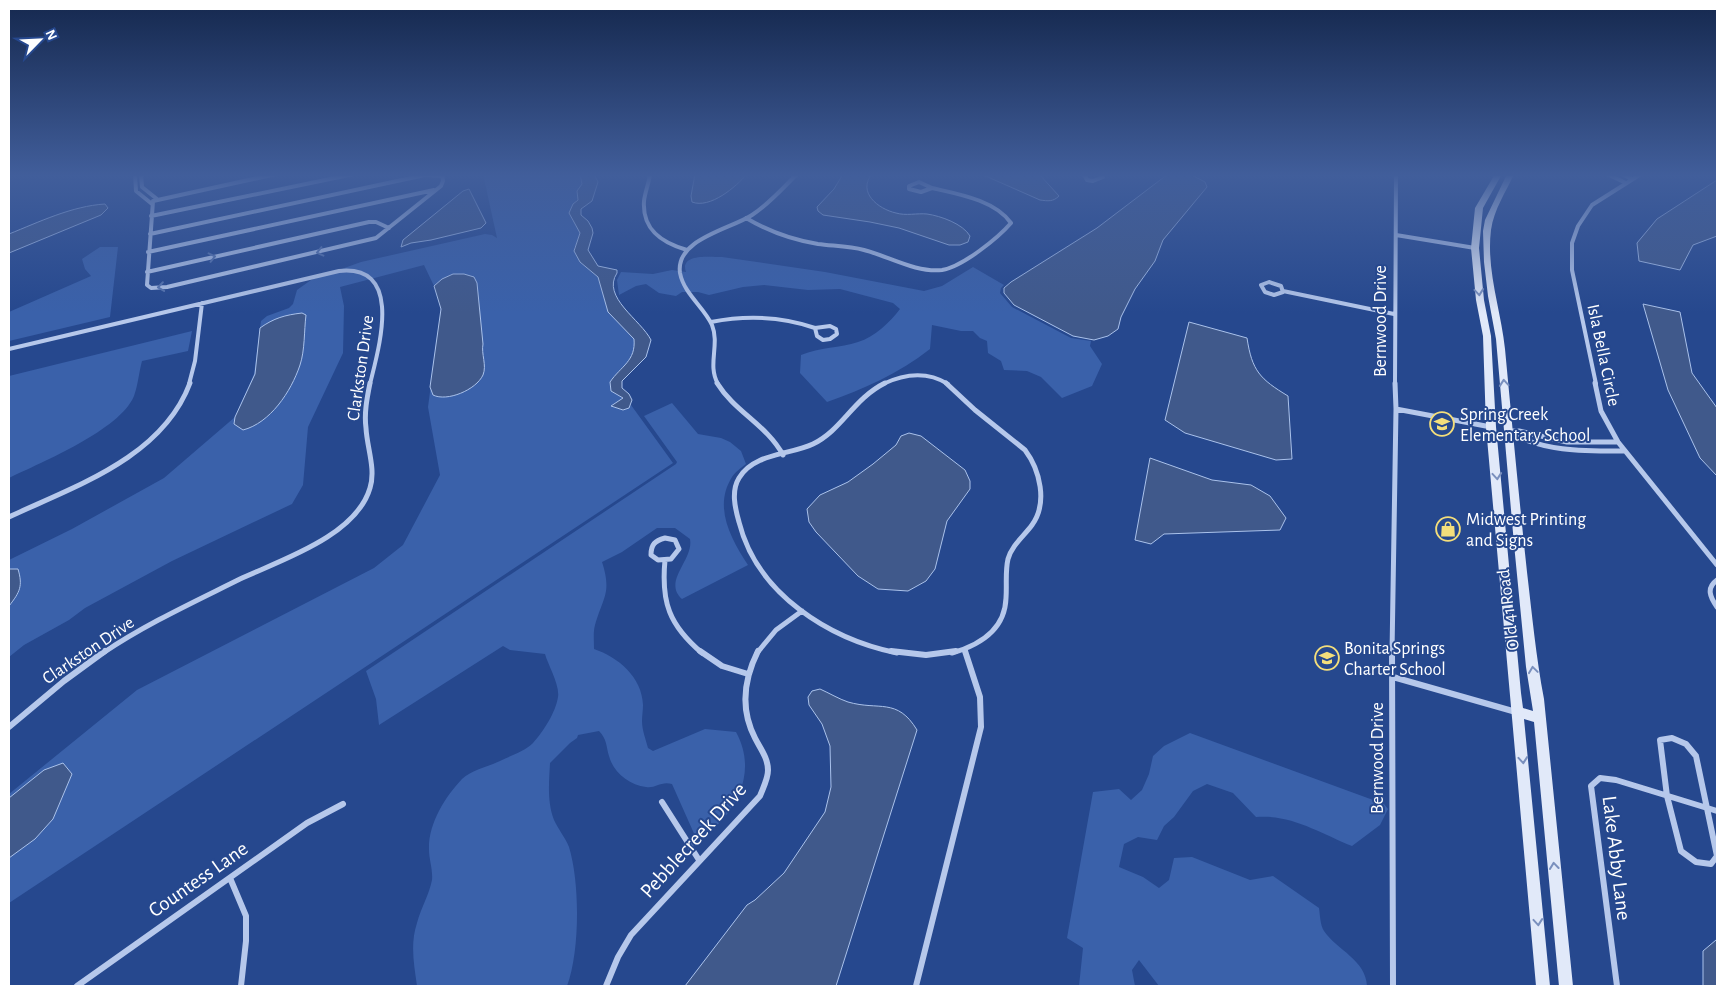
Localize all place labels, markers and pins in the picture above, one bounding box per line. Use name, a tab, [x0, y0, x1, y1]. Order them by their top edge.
place label: Spring Creek Elementary School	[1460, 406, 1591, 445]
school or university icon: Spring Creek Elementary School	[1429, 411, 1455, 437]
place label: Midwest Printing and Signs	[1466, 511, 1586, 550]
shop icon: Midwest Printing and Signs	[1435, 516, 1461, 542]
place label: Bonita Springs Charter School	[1344, 640, 1446, 679]
school or university icon: Bonita Springs Charter School	[1314, 645, 1340, 671]

